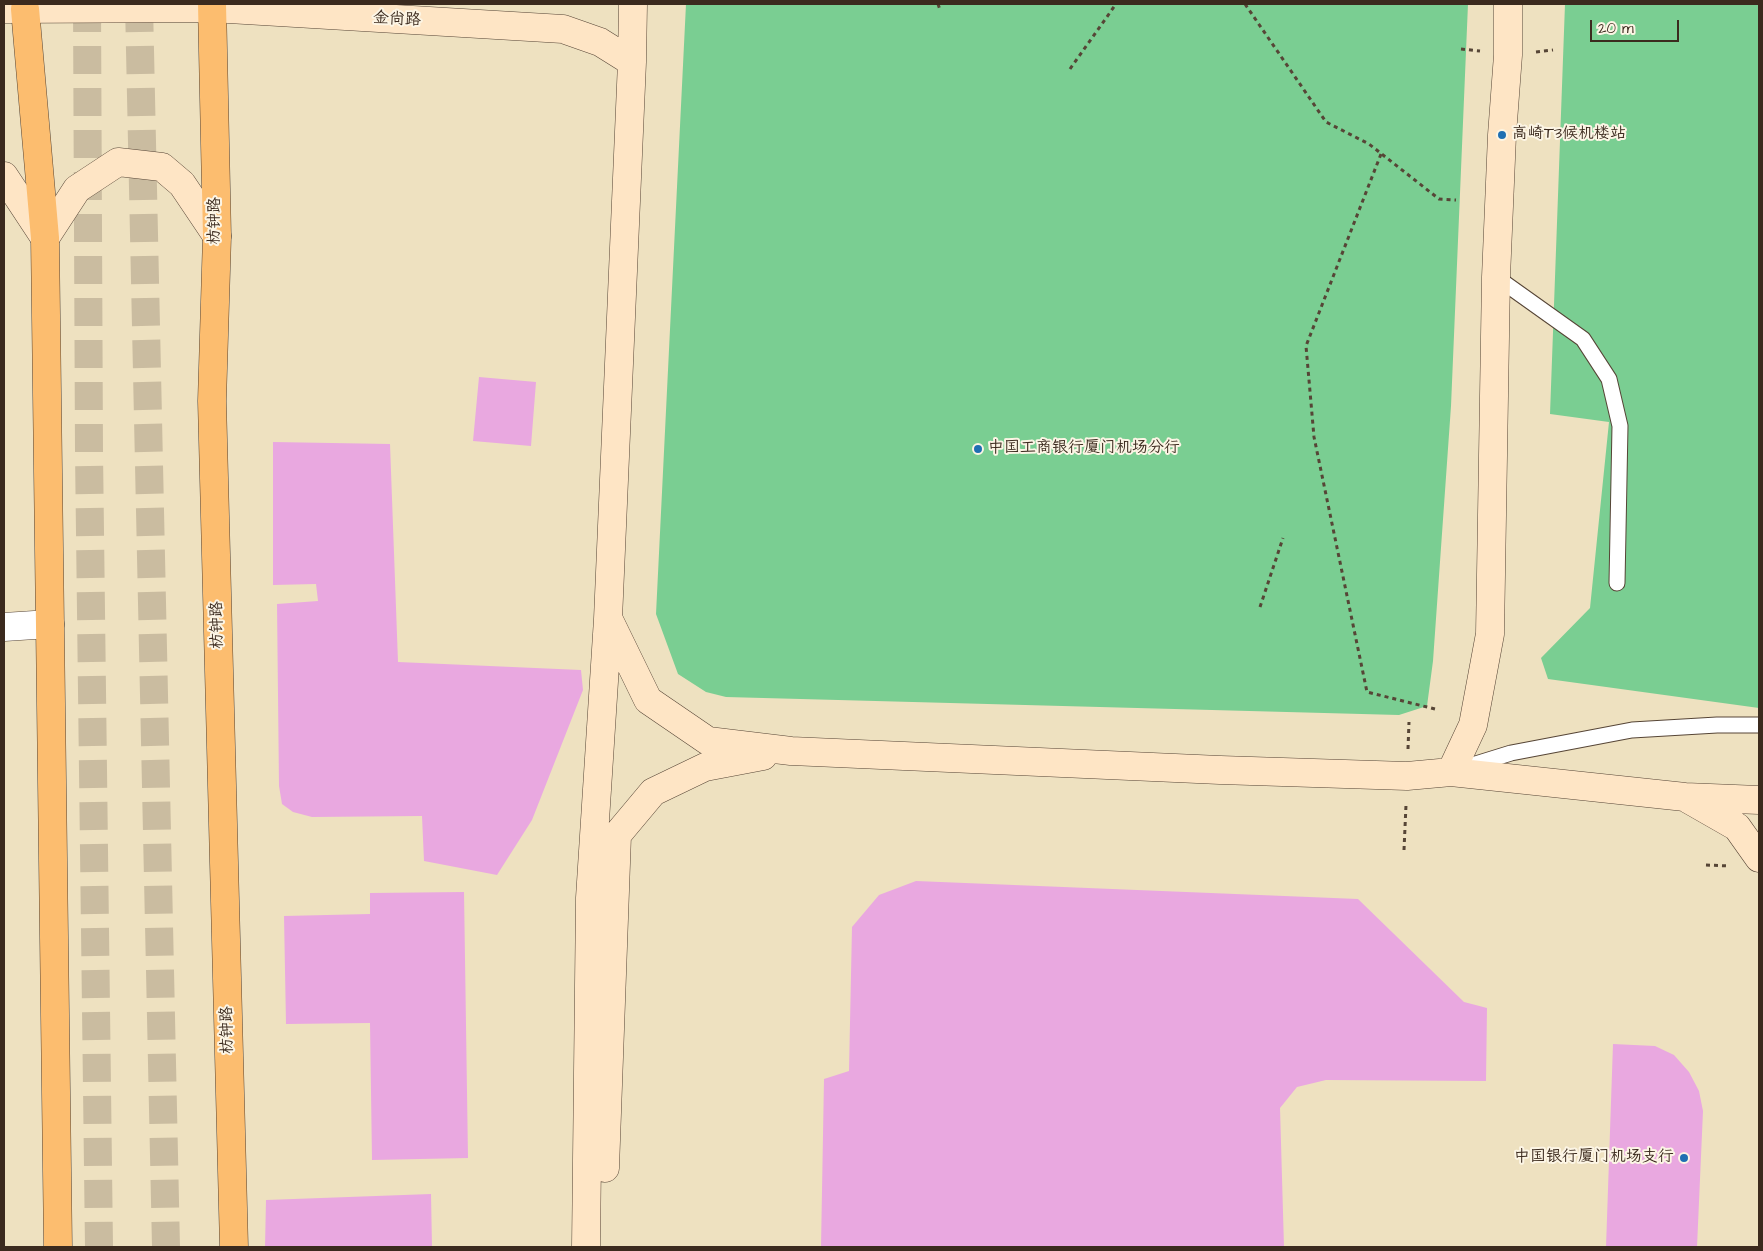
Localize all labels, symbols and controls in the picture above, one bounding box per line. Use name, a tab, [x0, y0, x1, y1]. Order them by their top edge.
street label: 金尚路	[373, 9, 421, 31]
scale bar	[1593, 10, 1682, 42]
text: 20 m	[1598, 18, 1634, 39]
place label: 高崎T3候机楼站	[1512, 125, 1626, 145]
marker: 高崎T3候机楼站	[1496, 129, 1508, 141]
street label: 枋钟路	[206, 197, 226, 245]
place label: 中国工商银行厦门机场分行	[988, 439, 1180, 459]
marker: 中国工商银行厦门机场分行	[972, 443, 984, 455]
street label: 枋钟路	[208, 601, 228, 649]
street label: 枋钟路	[218, 1006, 238, 1054]
place label: 中国银行厦门机场支行	[1514, 1148, 1674, 1168]
marker: 中国银行厦门机场支行	[1678, 1152, 1690, 1164]

